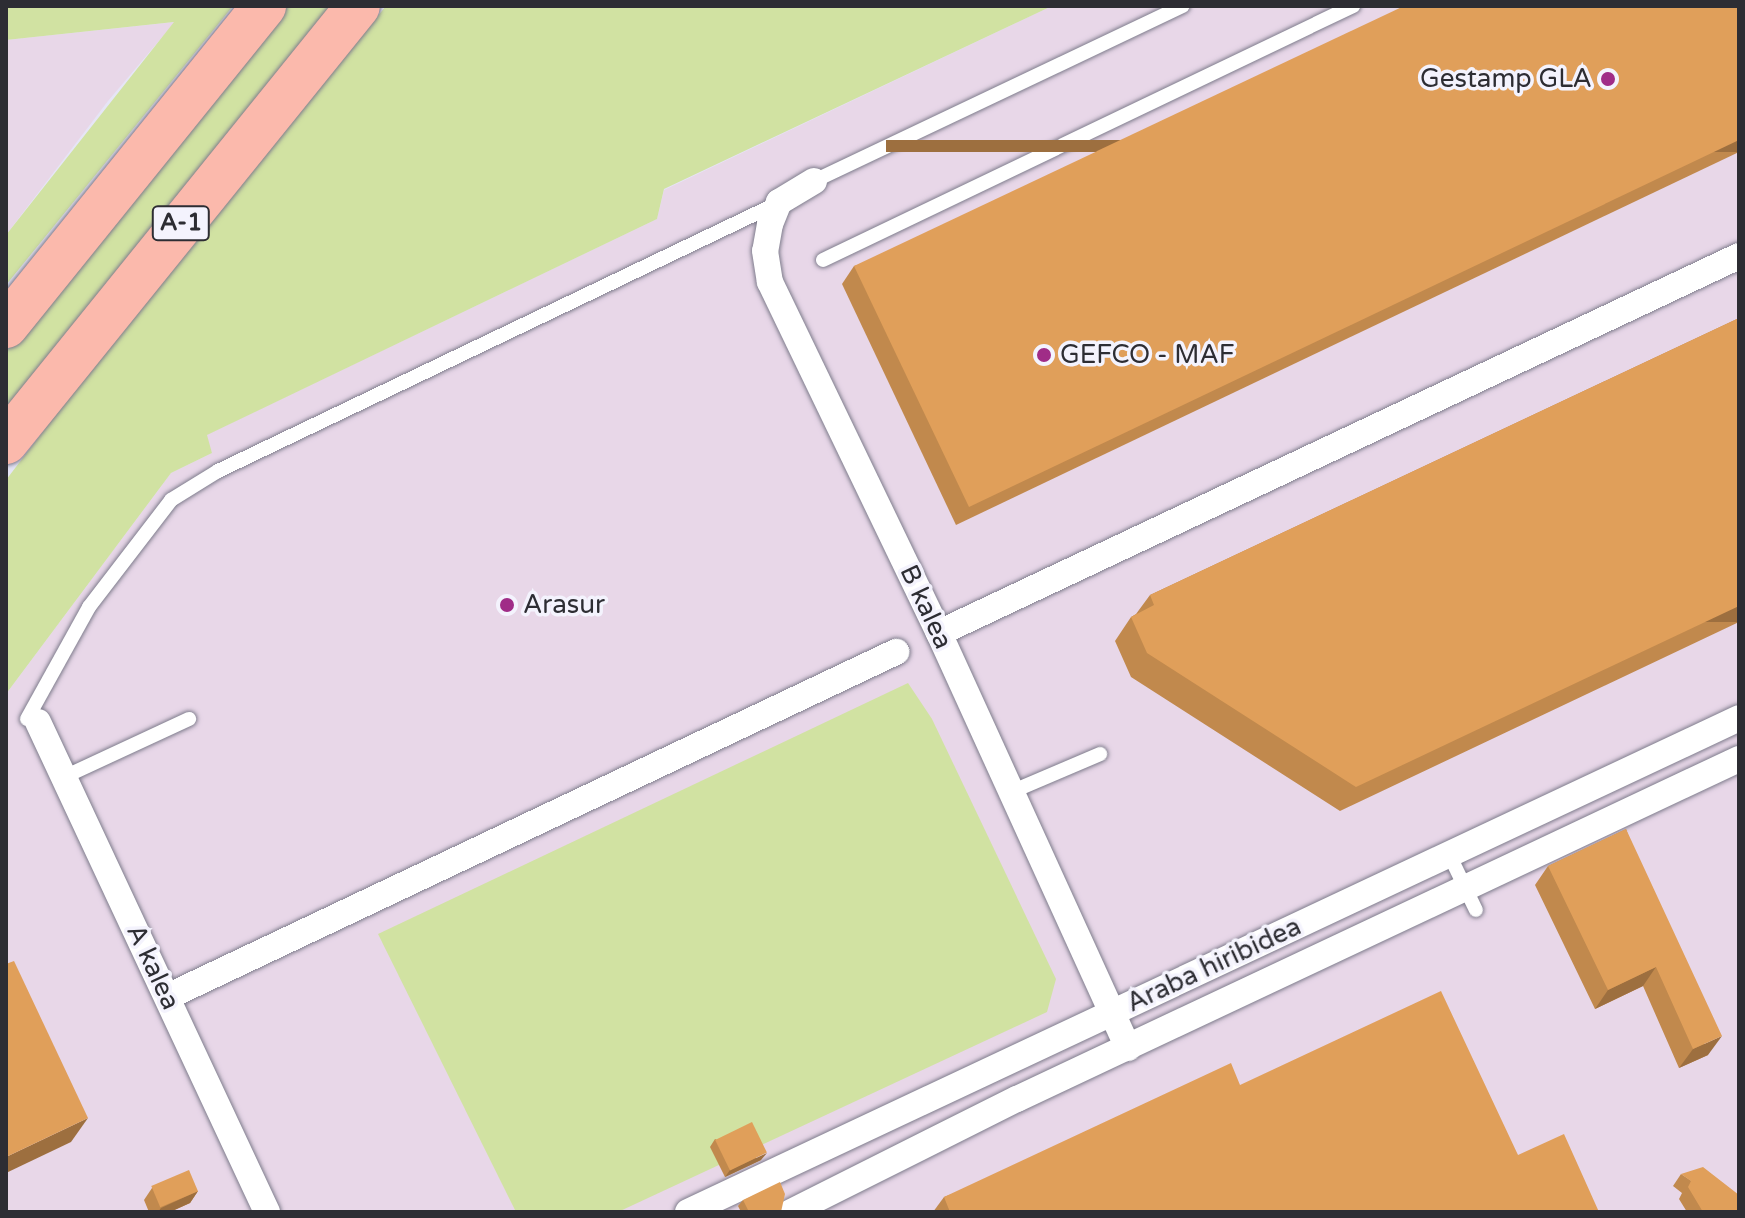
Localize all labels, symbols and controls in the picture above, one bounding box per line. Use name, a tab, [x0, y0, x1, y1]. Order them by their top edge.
place label: Gestamp GLA	[1420, 63, 1592, 95]
marker: Gestamp GLA	[1599, 70, 1617, 88]
road number: A-1	[151, 203, 211, 243]
place label: GEFCO - MAF	[1060, 339, 1235, 371]
marker: GEFCO - MAF	[1035, 346, 1053, 364]
street label: B kalea	[893, 560, 959, 654]
place label: Arasur	[523, 589, 605, 621]
marker: Arasur	[498, 596, 516, 614]
street label: Araba hiribidea	[1122, 911, 1306, 1019]
street label: A kalea	[120, 919, 186, 1015]

